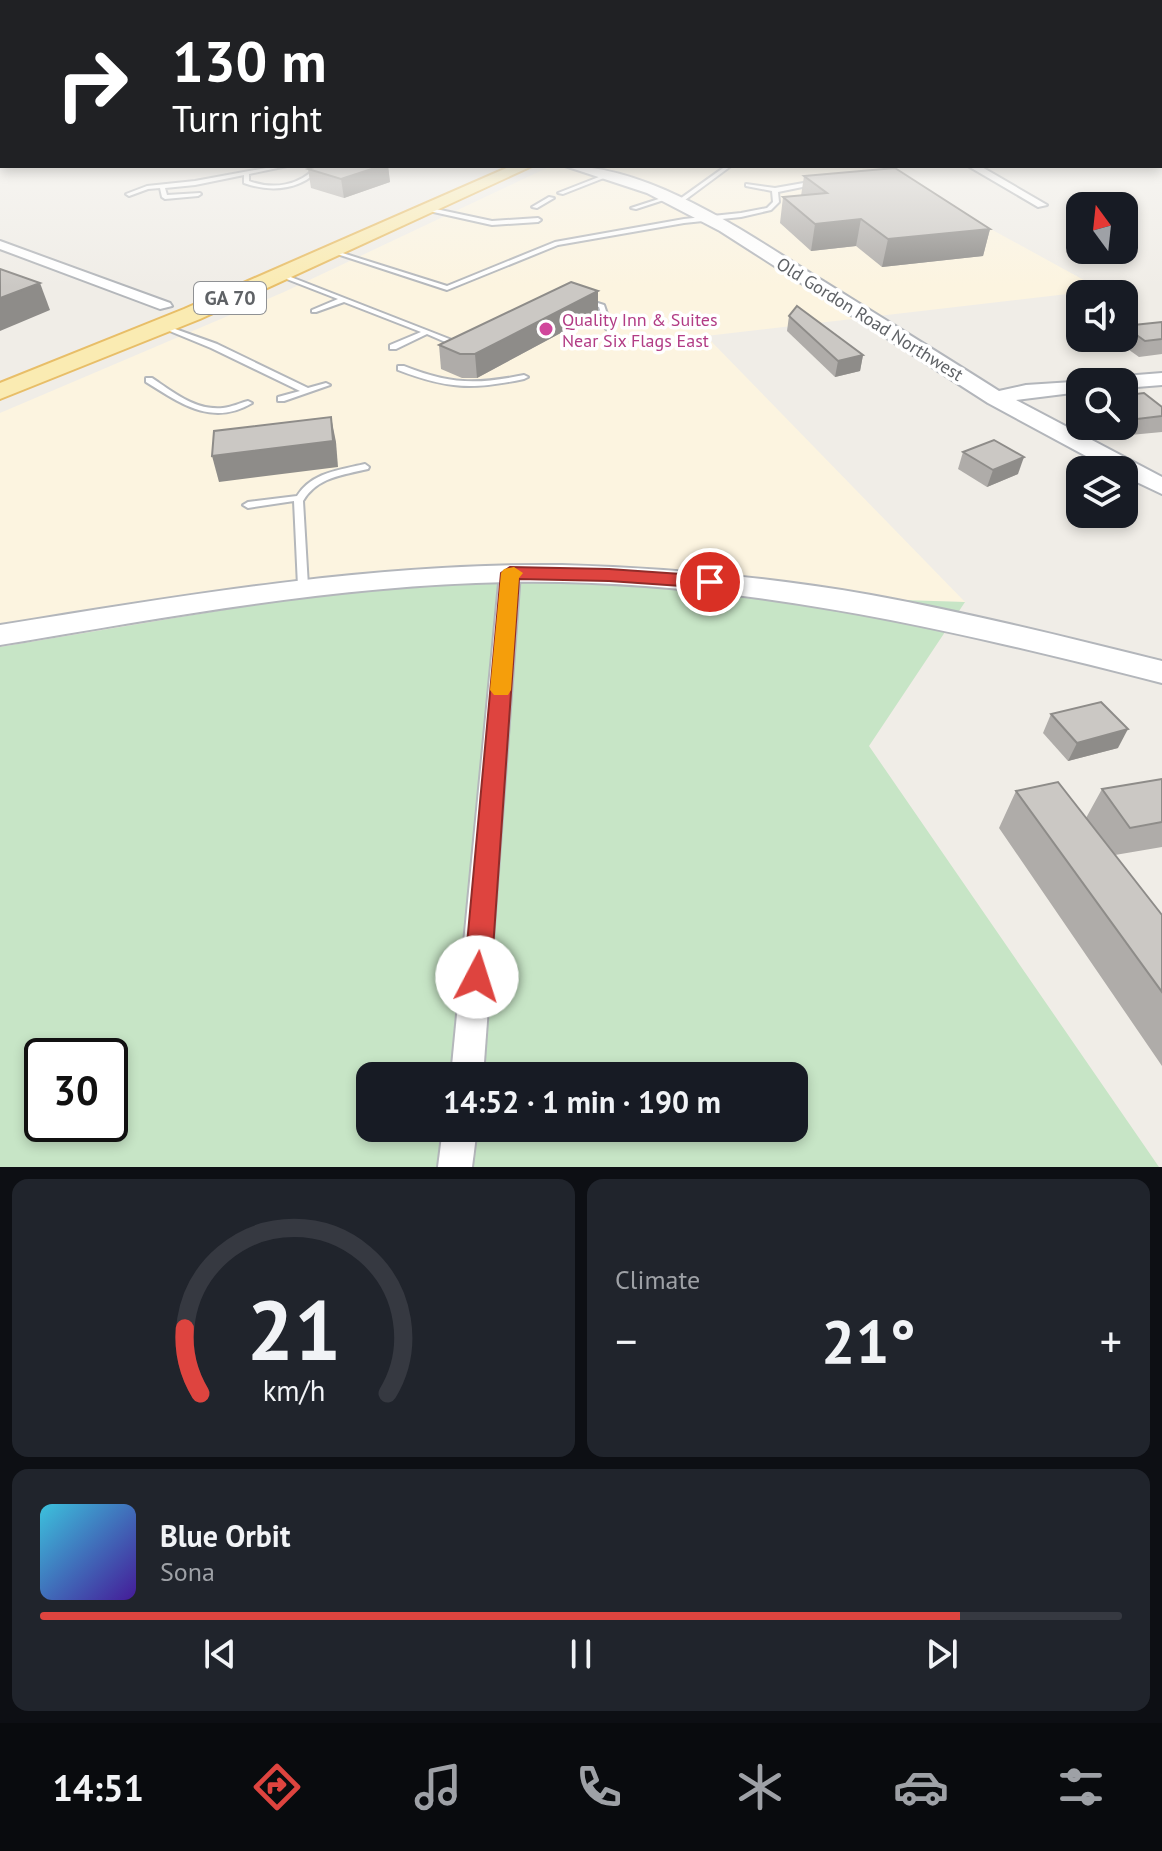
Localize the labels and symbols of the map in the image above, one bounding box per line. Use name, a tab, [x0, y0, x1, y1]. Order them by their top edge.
north arrow	[1066, 192, 1138, 264]
street label: Old Gordon Road Northwest	[772, 252, 968, 386]
road number: GA 70	[194, 282, 266, 314]
place label: Quality Inn & Suites Near Six Flags East	[562, 308, 718, 352]
marker: Quality Inn & Suites Near Six Flags East	[537, 320, 555, 338]
pin	[676, 548, 744, 616]
position arrow	[435, 935, 519, 1019]
speed limit sign: 30	[24, 1038, 128, 1142]

